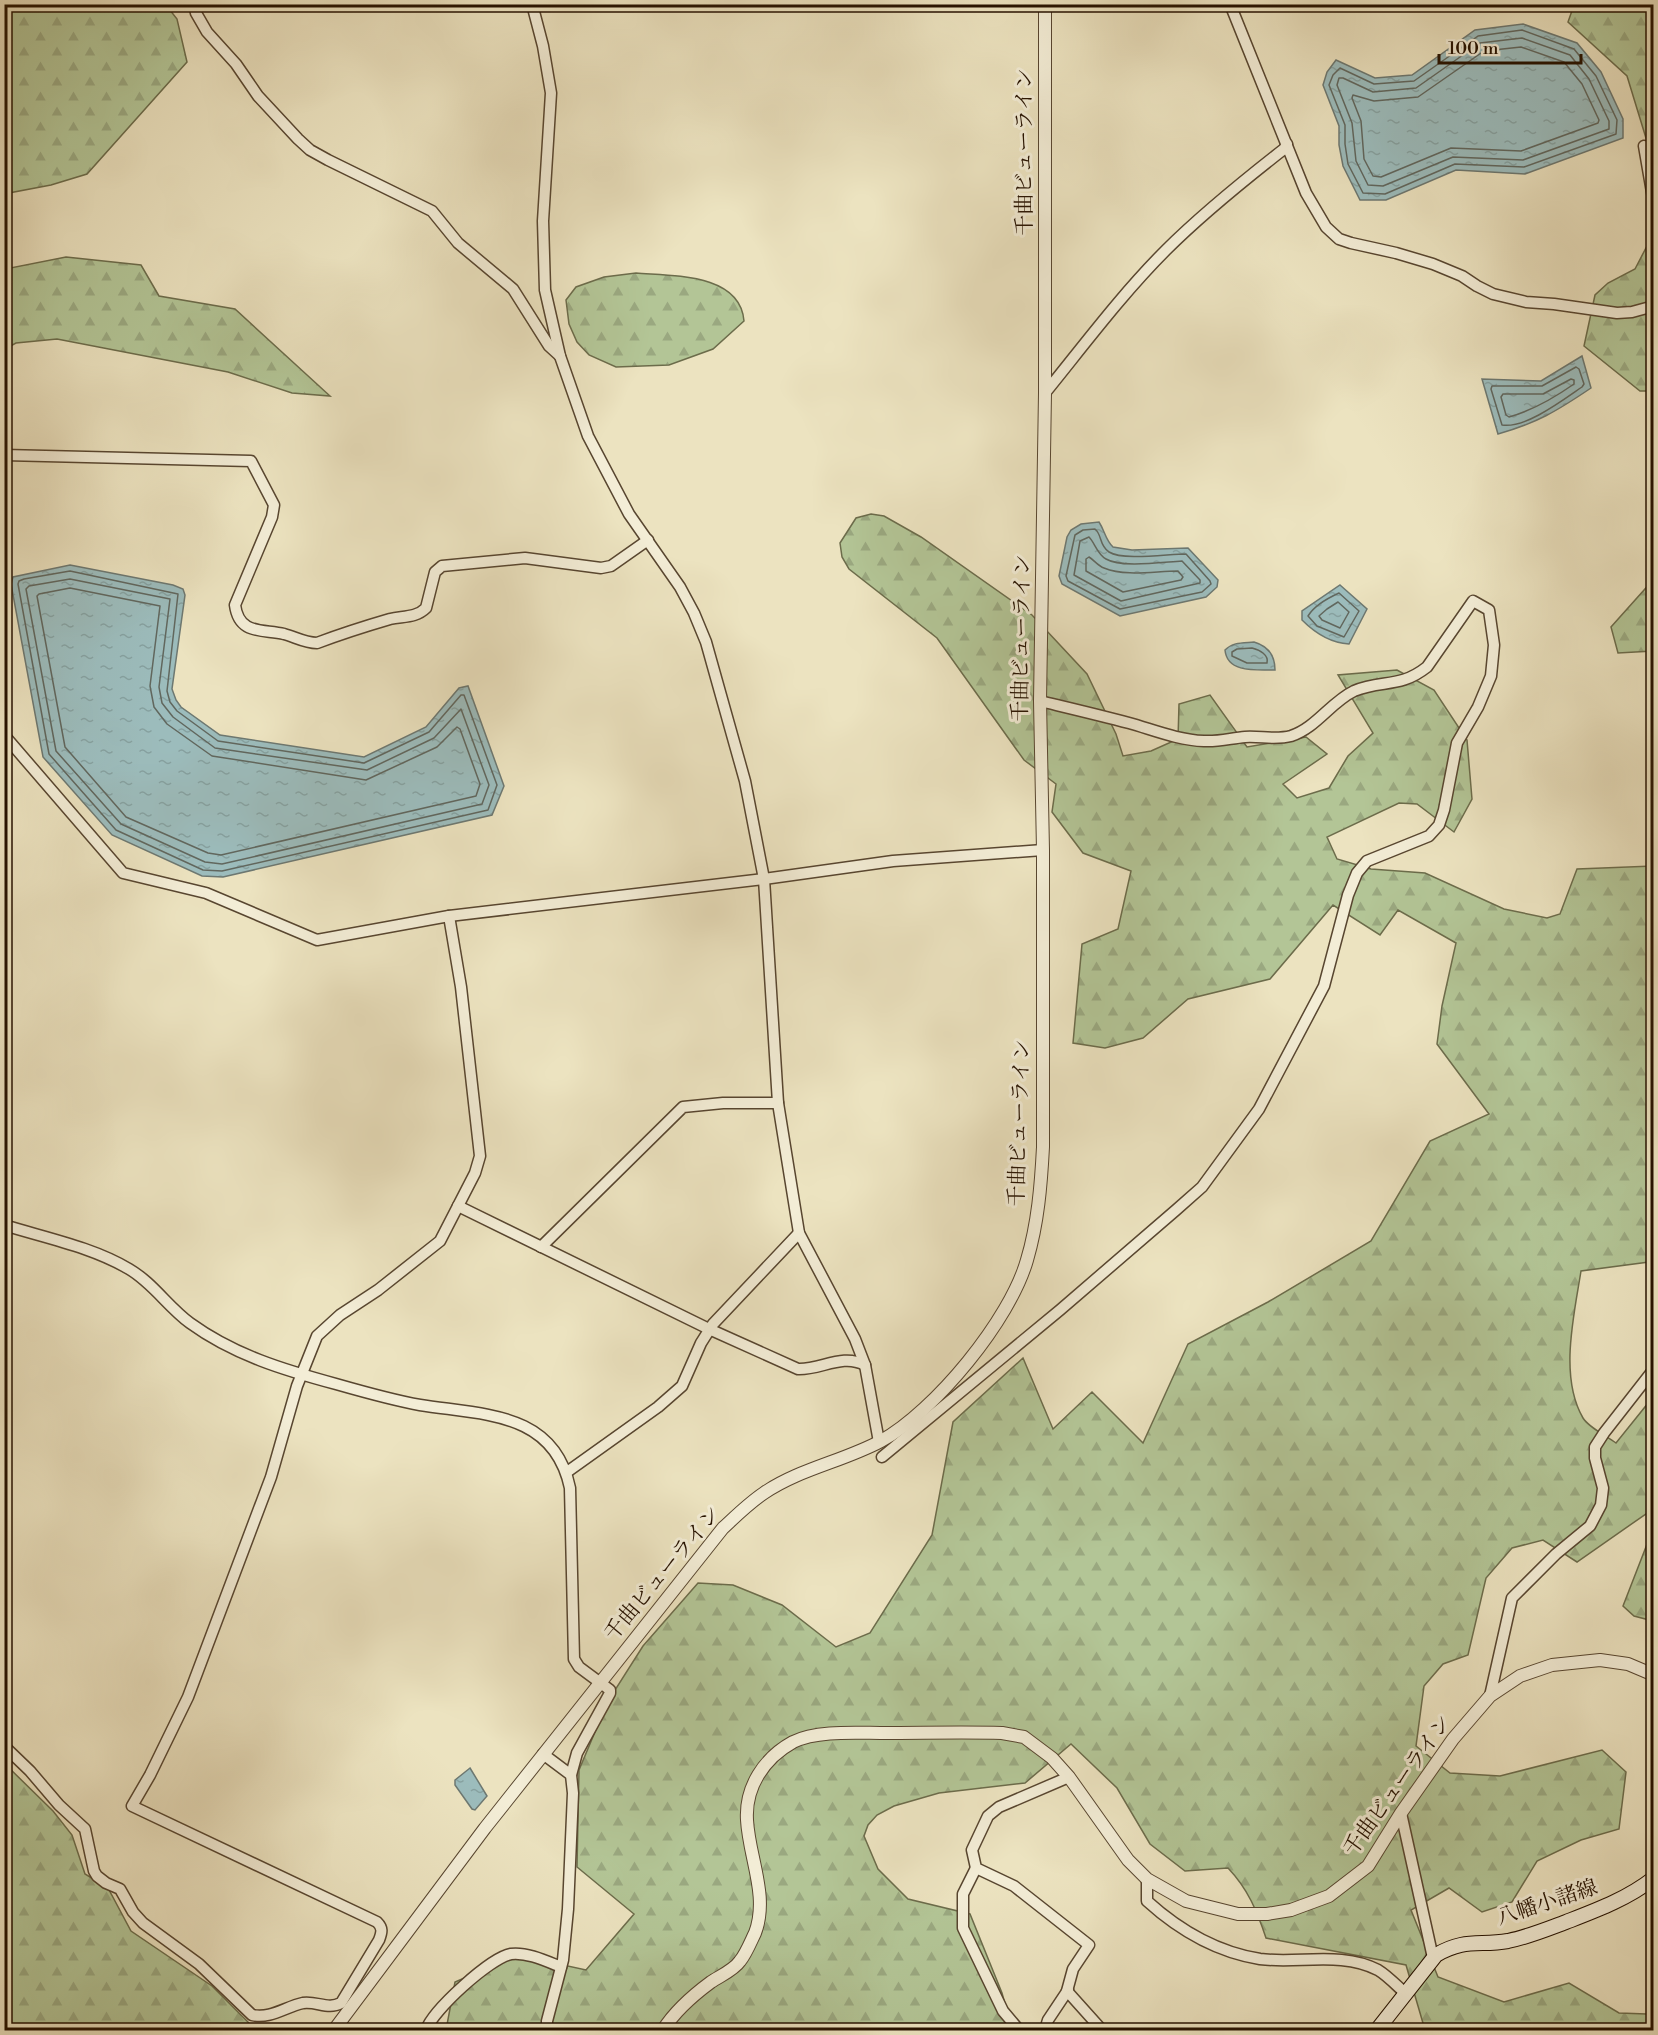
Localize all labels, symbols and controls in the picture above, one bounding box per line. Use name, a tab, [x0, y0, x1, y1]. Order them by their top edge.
scale bar	[1439, 27, 1582, 65]
text: 100 m	[1448, 37, 1499, 60]
street label: 千曲ビューライン	[1012, 68, 1038, 236]
street label: 千曲ビューライン	[1008, 554, 1036, 722]
street label: 千曲ビューライン	[1004, 1039, 1036, 1207]
street label: 千曲ビューライン	[599, 1502, 727, 1646]
street label: 千曲ビューライン	[1338, 1711, 1458, 1861]
street label: 八幡小諸線	[1493, 1874, 1601, 1932]

